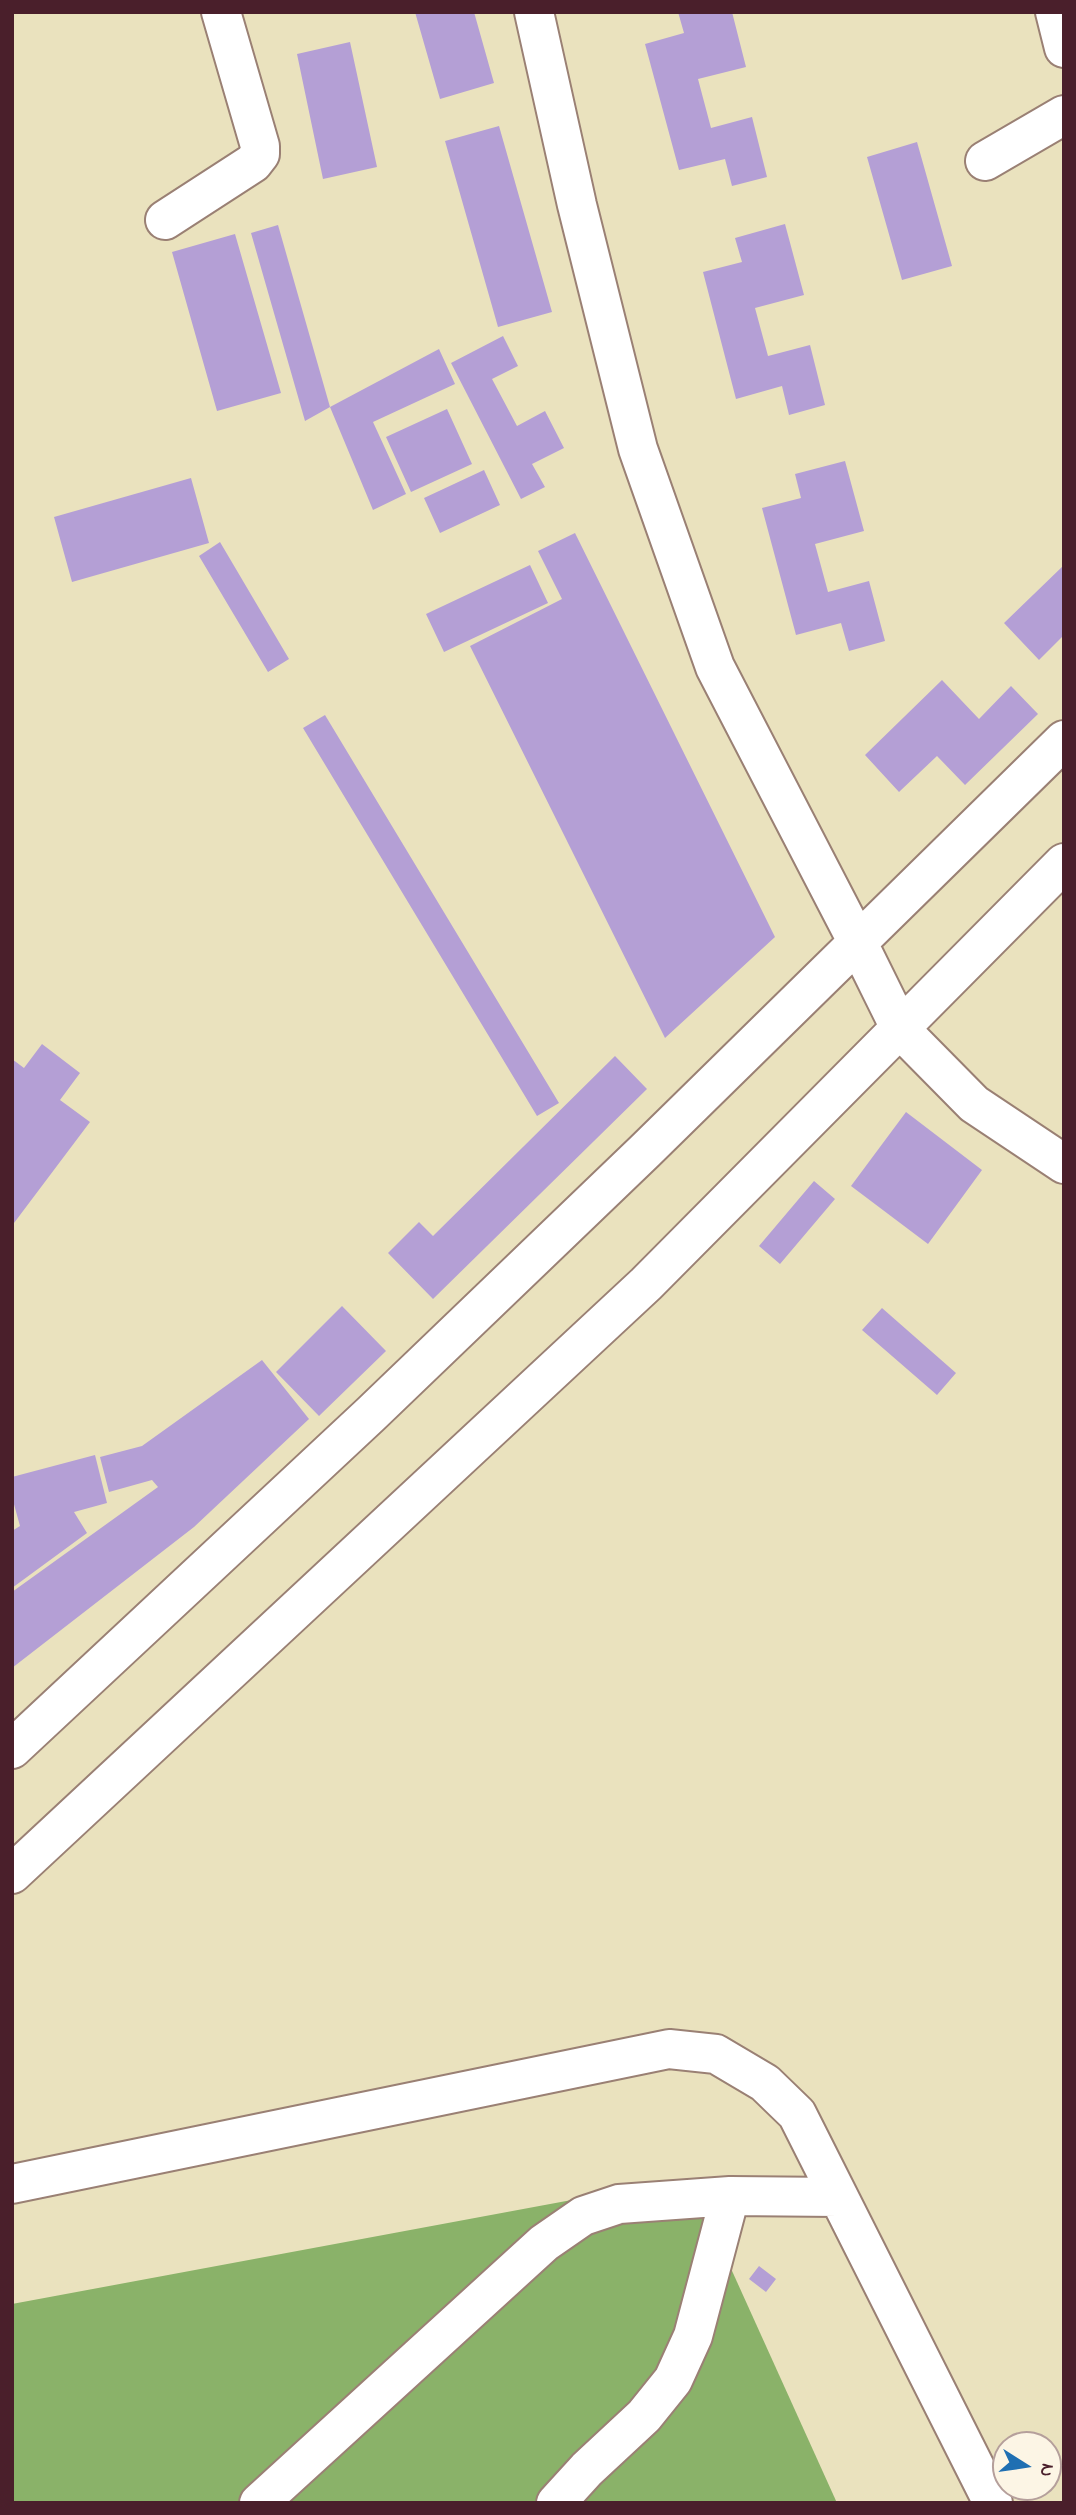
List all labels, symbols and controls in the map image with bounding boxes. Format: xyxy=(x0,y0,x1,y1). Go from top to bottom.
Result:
north arrow xyxy=(992,2431,1062,2501)
text: N xyxy=(1032,2461,1061,2479)

